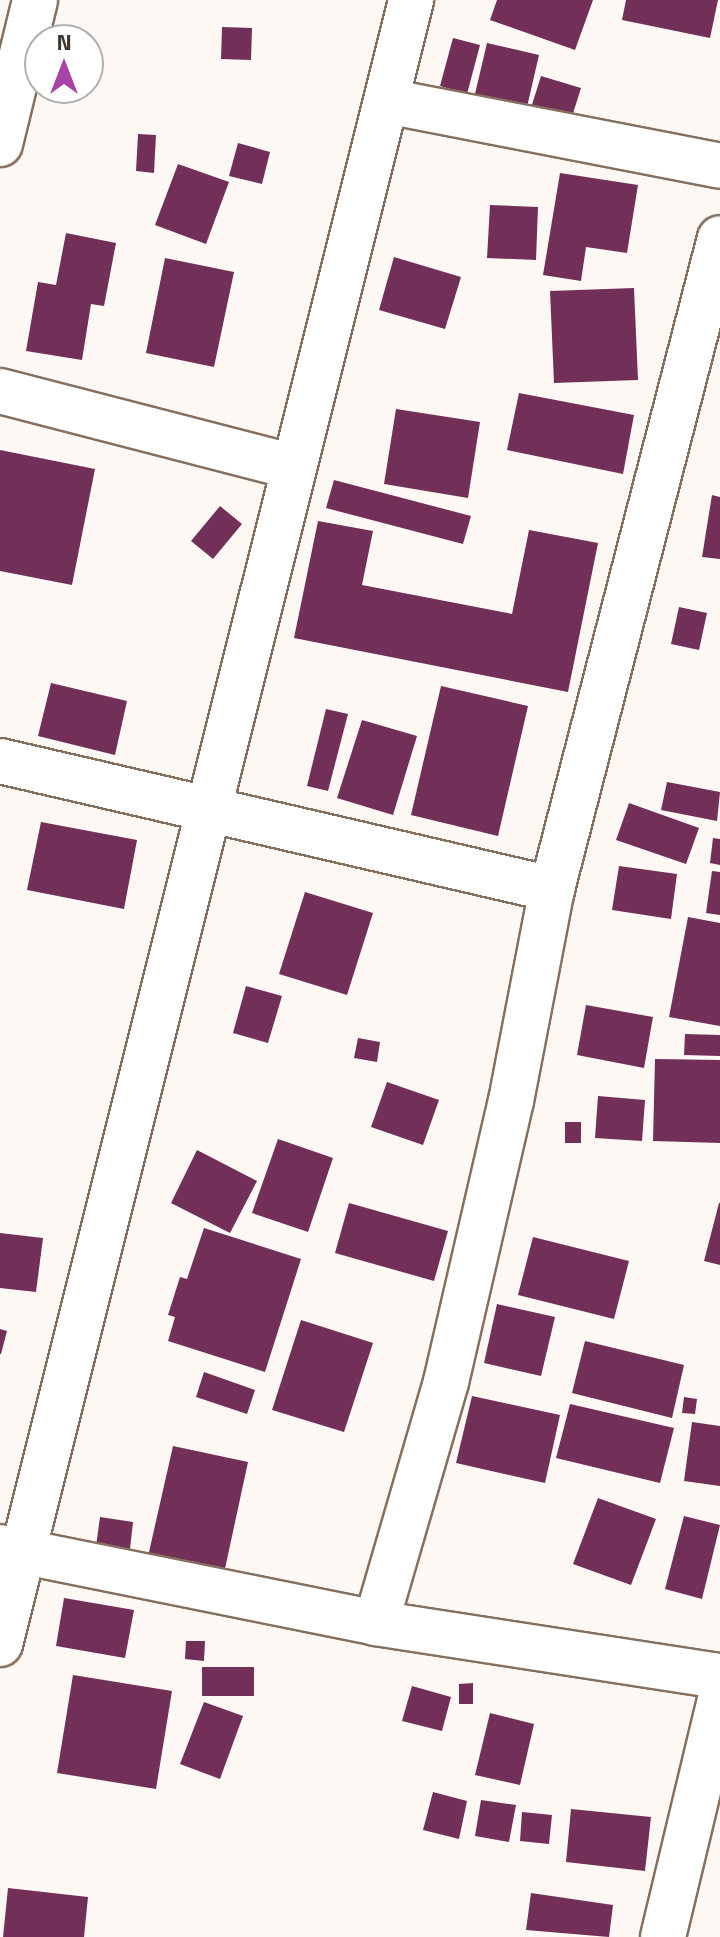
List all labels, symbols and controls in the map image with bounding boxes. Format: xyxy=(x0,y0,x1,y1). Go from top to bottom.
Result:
north arrow xyxy=(24,24,104,104)
text: N xyxy=(56,25,72,59)

